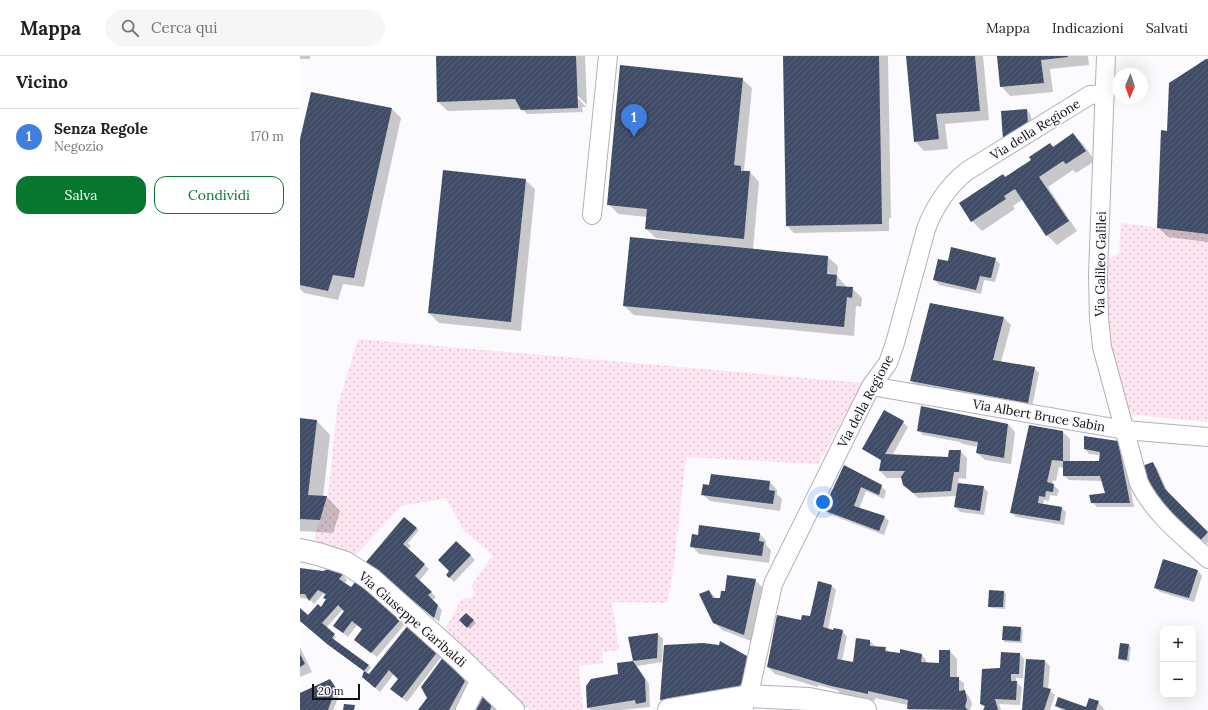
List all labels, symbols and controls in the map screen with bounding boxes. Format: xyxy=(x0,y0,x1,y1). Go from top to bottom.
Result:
search box xyxy=(105,10,385,46)
text: Mappa xyxy=(20,16,81,40)
icon: search xyxy=(119,17,141,39)
text: Cerca qui xyxy=(151,18,218,37)
text: Mappa xyxy=(986,19,1030,37)
text: Indicazioni xyxy=(1052,19,1124,37)
text: Salvati xyxy=(1146,19,1188,37)
north arrow xyxy=(1112,68,1148,104)
text: Vicino xyxy=(16,71,68,93)
street label: Via della Regione xyxy=(986,95,1083,164)
pin: 1 xyxy=(621,104,647,137)
text: Senza Regole xyxy=(54,119,148,138)
text: 1 xyxy=(26,128,32,145)
text: 170 m xyxy=(250,128,284,145)
text: Negozio xyxy=(54,138,103,155)
button: Salva xyxy=(16,176,146,214)
button: Condividi xyxy=(154,176,284,214)
street label: Via Galileo Galilei xyxy=(1091,211,1110,318)
street label: Via della Regione xyxy=(833,352,897,452)
street label: Via Albert Bruce Sabin xyxy=(970,395,1107,436)
your location xyxy=(813,492,833,512)
street label: Via Giuseppe Garibaldi xyxy=(354,567,470,671)
map controls xyxy=(1160,626,1196,698)
button: + xyxy=(1160,626,1196,662)
button: − xyxy=(1160,662,1196,698)
scale bar xyxy=(312,682,360,701)
text: 20 m xyxy=(318,684,343,698)

